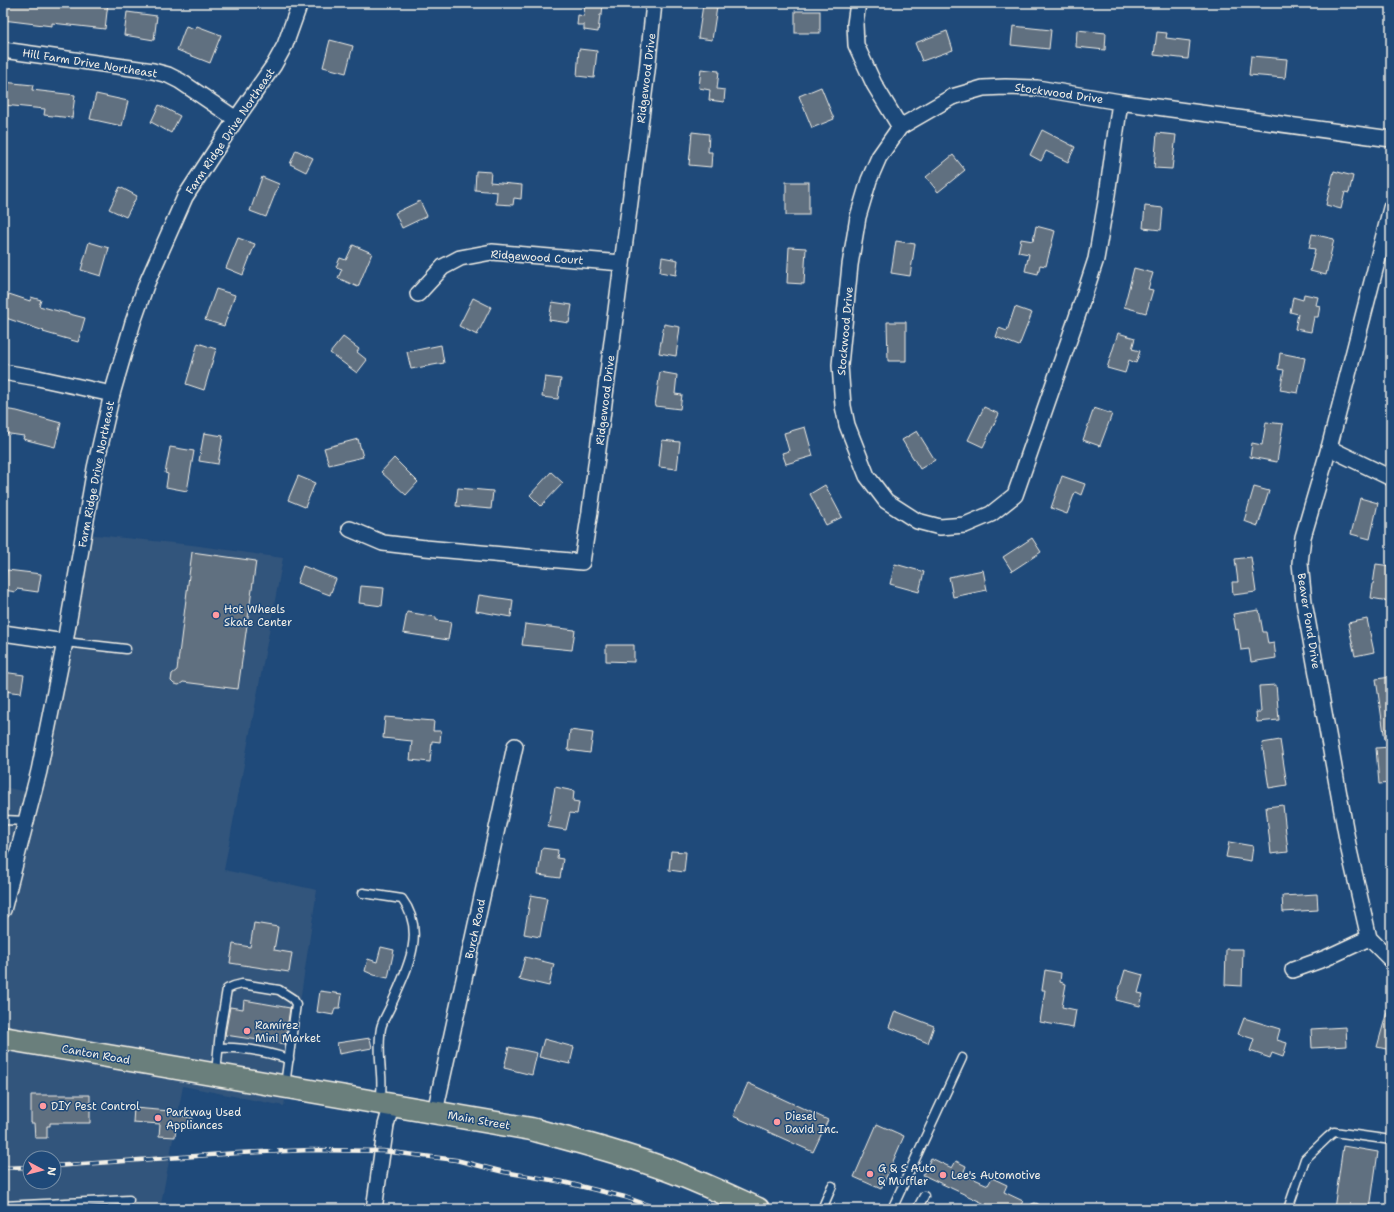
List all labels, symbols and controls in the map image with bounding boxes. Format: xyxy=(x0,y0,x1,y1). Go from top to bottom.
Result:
street label: Ridgewood Drive xyxy=(634,32,659,124)
street label: Hill Farm Drive Northeast xyxy=(21,45,159,82)
street label: Farm Ridge Drive Northeast xyxy=(182,65,278,197)
street label: Stockwood Drive xyxy=(1014,80,1104,107)
street label: Ridgewood Court xyxy=(490,247,584,268)
street label: Stockwood Drive xyxy=(834,286,857,376)
street label: Ridgewood Drive xyxy=(593,354,618,446)
street label: Farm Ridge Drive Northeast xyxy=(75,399,118,549)
street label: Beaver Pond Drive xyxy=(1294,572,1323,670)
place label: Hot Wheels Skate Center xyxy=(224,602,292,630)
marker: Hot Wheels Skate Center xyxy=(211,610,221,620)
street label: Burch Road xyxy=(462,898,489,960)
place label: Ramírez Mini Market xyxy=(255,1018,321,1046)
marker: Ramírez Mini Market xyxy=(242,1026,252,1036)
street label: Canton Road xyxy=(60,1041,131,1068)
place label: DIY Pest Control xyxy=(51,1099,140,1114)
marker: DIY Pest Control xyxy=(38,1101,48,1111)
place label: Parkway Used Appliances xyxy=(166,1105,241,1133)
street label: Main Street xyxy=(447,1108,511,1133)
place label: Diesel David Inc. xyxy=(785,1109,839,1137)
marker: Parkway Used Appliances xyxy=(153,1113,163,1123)
marker: Diesel David Inc. xyxy=(772,1117,782,1127)
north arrow xyxy=(22,1150,62,1190)
place label: G & S Auto & Muffler xyxy=(878,1161,936,1189)
text: N xyxy=(43,1166,59,1177)
place label: Lee's Automotive xyxy=(951,1168,1041,1183)
marker: G & S Auto & Muffler xyxy=(865,1169,875,1179)
marker: Lee's Automotive xyxy=(938,1170,948,1180)

